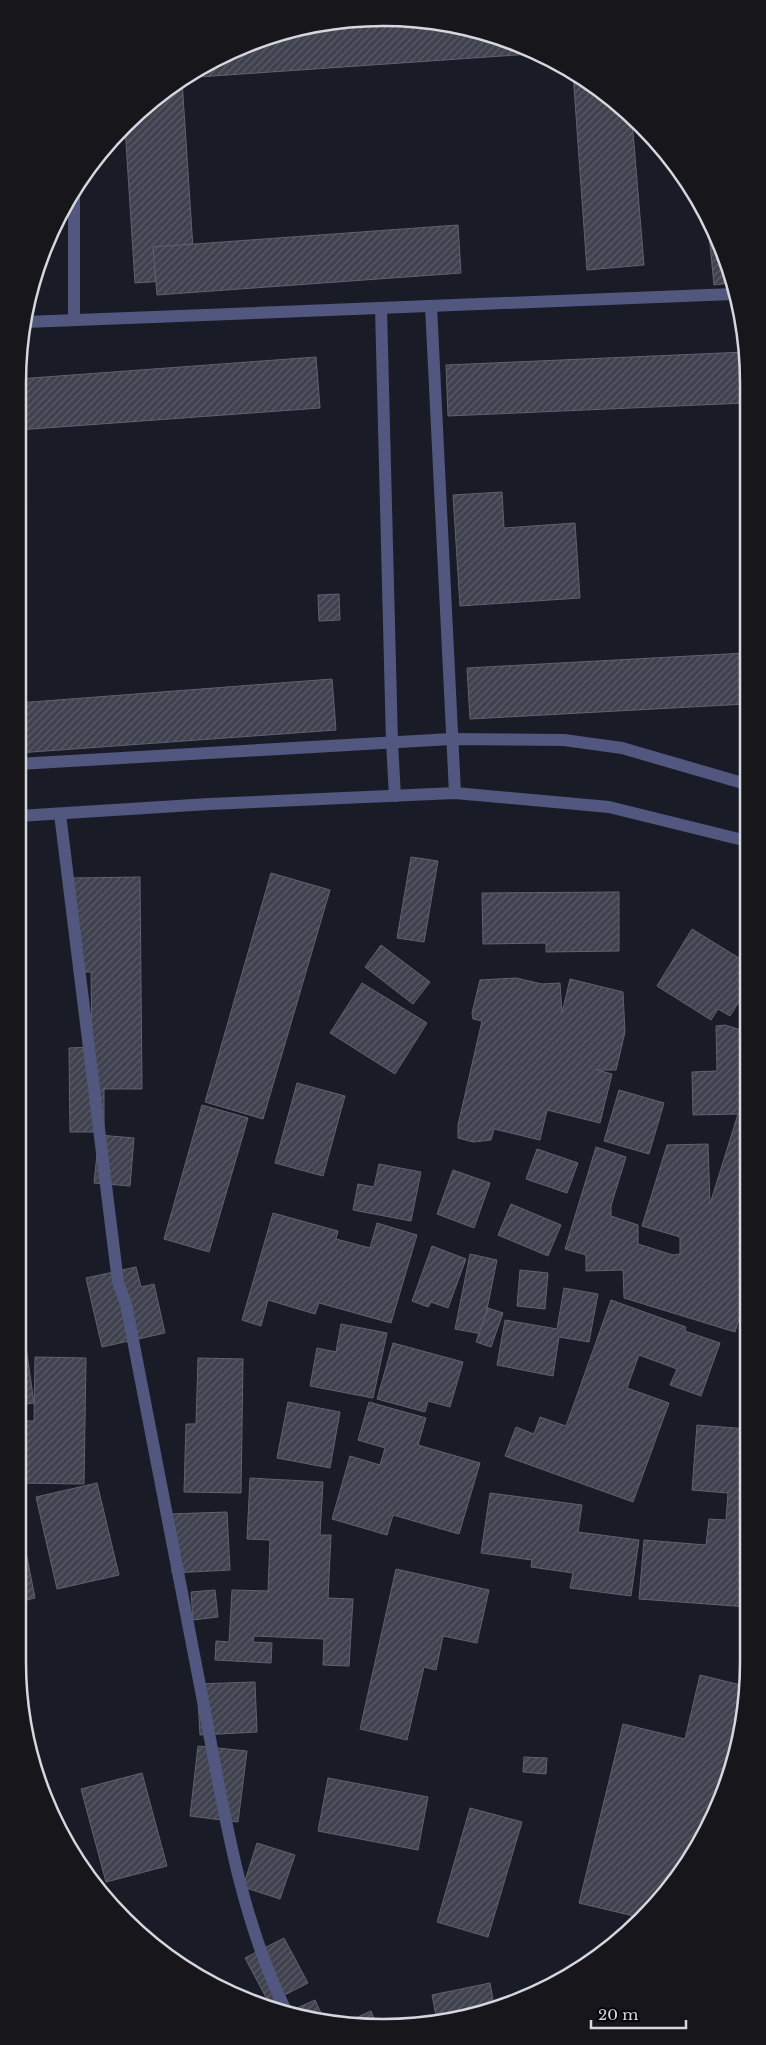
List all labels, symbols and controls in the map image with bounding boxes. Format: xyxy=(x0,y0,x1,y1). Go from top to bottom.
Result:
scale bar xyxy=(591,1998,686,2030)
text: 20 m xyxy=(598,2005,638,2024)

